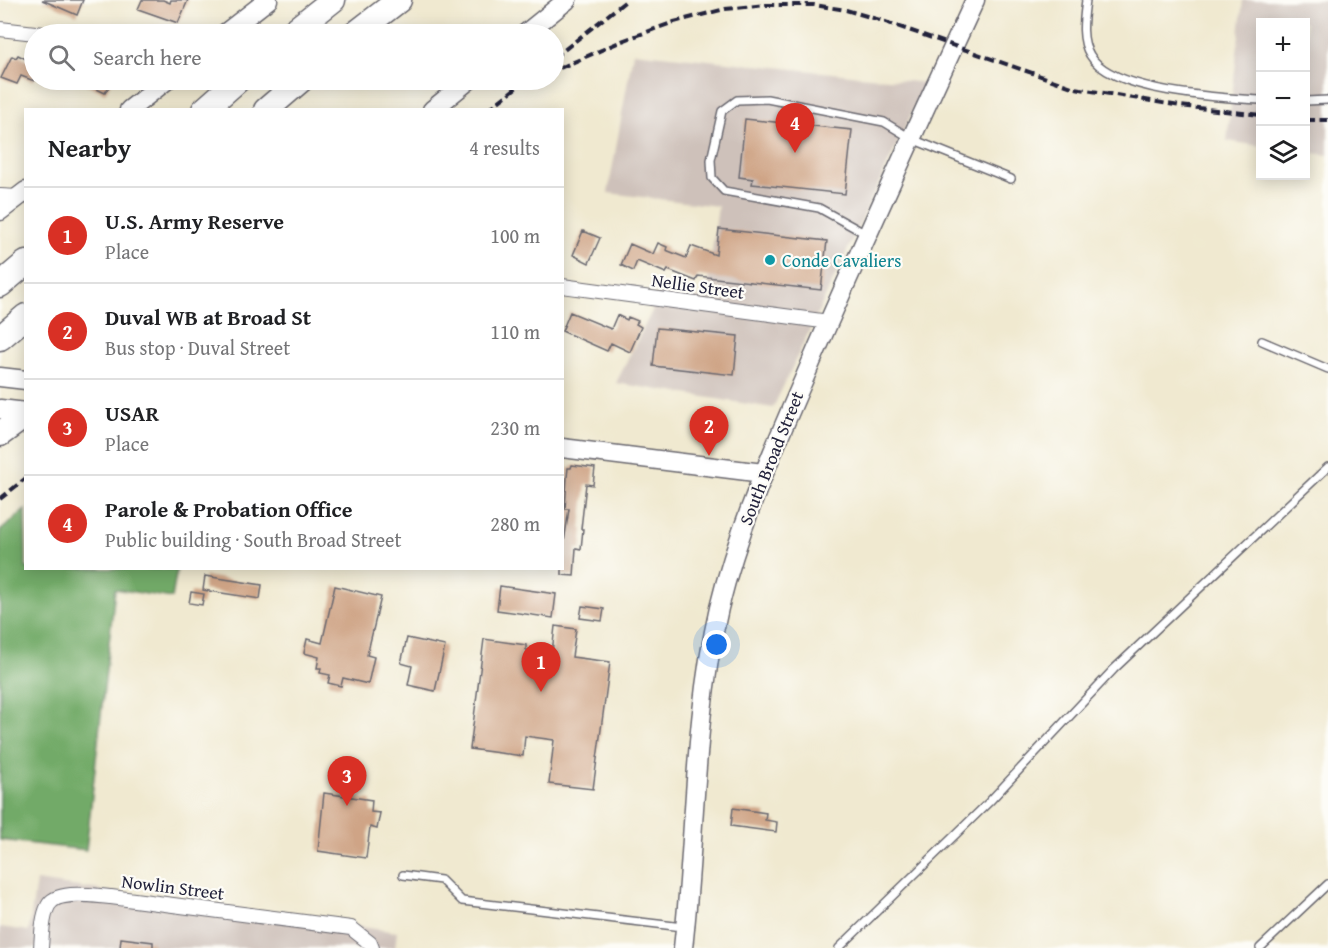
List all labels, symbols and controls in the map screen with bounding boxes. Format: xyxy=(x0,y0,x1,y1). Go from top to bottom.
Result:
map controls xyxy=(1256,18,1310,180)
button: + xyxy=(1256,18,1310,72)
search box xyxy=(24,24,564,90)
icon: search xyxy=(45,41,78,74)
text: Search here xyxy=(93,41,202,73)
button: − xyxy=(1256,72,1310,126)
pin: 4 xyxy=(776,104,814,153)
button: layers xyxy=(1256,126,1310,180)
text: Nearby xyxy=(48,128,131,167)
text: 4 results xyxy=(469,133,540,162)
text: U.S. Army Reserve xyxy=(105,205,284,237)
text: 1 xyxy=(62,221,73,250)
text: 100 m xyxy=(490,221,540,250)
text: Place xyxy=(105,237,149,266)
place label: Conde Cavaliers xyxy=(782,247,901,274)
marker: Conde Cavaliers xyxy=(763,253,777,267)
street label: Nellie Street xyxy=(650,266,747,306)
text: Duval WB at Broad St xyxy=(105,301,311,333)
text: 2 xyxy=(62,317,73,346)
text: 110 m xyxy=(490,317,540,346)
text: Bus stop · Duval Street xyxy=(105,333,290,362)
street label: South Broad Street xyxy=(732,386,810,529)
text: USAR xyxy=(105,397,159,429)
pin: 2 xyxy=(690,406,728,456)
text: 3 xyxy=(62,413,73,442)
text: 230 m xyxy=(490,413,540,442)
text: Place xyxy=(105,429,149,458)
text: Parole & Probation Office xyxy=(105,493,353,525)
text: 4 xyxy=(62,509,73,538)
text: 280 m xyxy=(490,509,540,538)
text: Public building · South Broad Street xyxy=(105,525,402,554)
your location xyxy=(702,630,731,659)
pin: 1 xyxy=(522,642,560,692)
pin: 3 xyxy=(328,756,366,806)
street label: Nowlin Street xyxy=(120,867,226,907)

